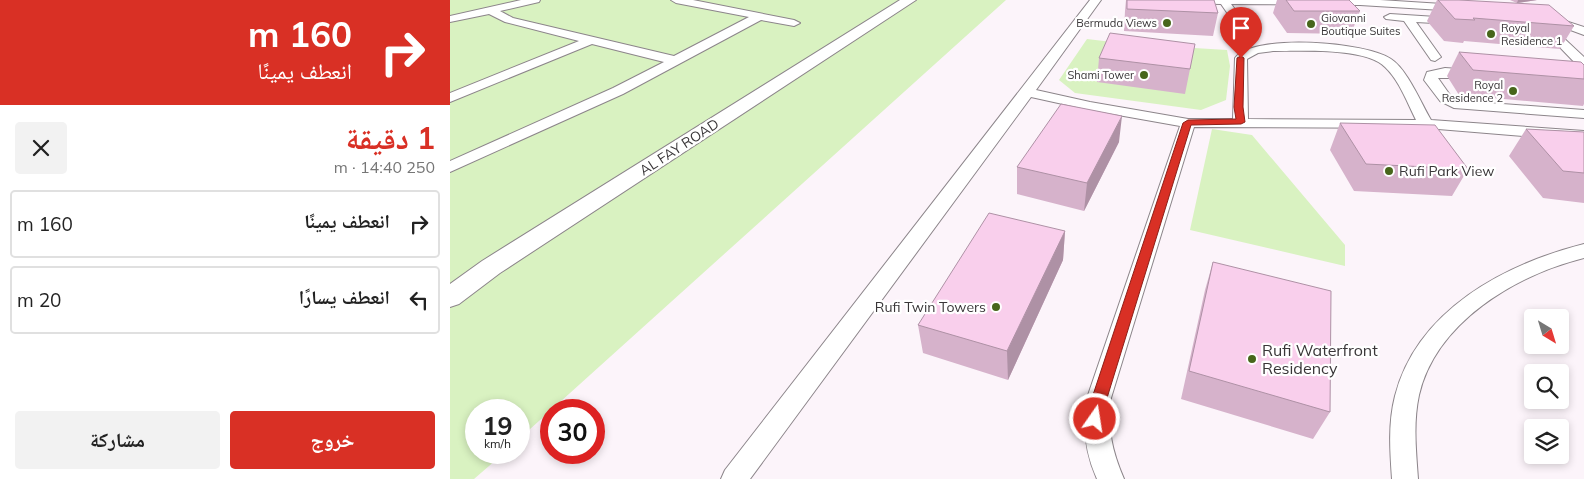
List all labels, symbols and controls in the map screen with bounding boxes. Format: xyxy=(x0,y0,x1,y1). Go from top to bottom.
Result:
pin xyxy=(1220,7,1262,58)
place label: Giovanni Boutique Suites xyxy=(1321,11,1400,38)
text: 160 m xyxy=(248,12,352,56)
icon: arrive xyxy=(1227,14,1255,42)
place label: Bermuda Views xyxy=(1076,16,1157,30)
marker: Bermuda Views xyxy=(1161,17,1173,29)
marker: Giovanni Boutique Suites xyxy=(1305,18,1317,30)
icon: right xyxy=(370,20,435,85)
place label: Royal Residence 1 xyxy=(1501,21,1562,48)
marker: Royal Residence 1 xyxy=(1485,28,1497,40)
text: انعطف يمينًا xyxy=(258,57,352,85)
place label: Shami Tower xyxy=(1067,68,1134,82)
marker: Shami Tower xyxy=(1138,69,1150,81)
place label: Royal Residence 2 xyxy=(1442,78,1503,105)
marker: Royal Residence 2 xyxy=(1507,85,1519,97)
street label: AL FAY ROAD xyxy=(636,115,722,179)
text: 1 دقيقة xyxy=(346,119,435,157)
button: close xyxy=(15,122,67,174)
text: 250 m · 14:40 xyxy=(334,157,435,177)
place label: Rufi Park View xyxy=(1399,162,1494,180)
marker: Rufi Park View xyxy=(1383,165,1395,177)
text: انعطف يمينًا xyxy=(304,209,390,233)
icon: right xyxy=(405,210,433,238)
text: 160 m xyxy=(17,212,73,236)
text: انعطف يسارًا xyxy=(299,285,390,309)
icon: left xyxy=(405,286,433,314)
text: 20 m xyxy=(17,288,61,312)
place label: Rufi Twin Towers xyxy=(875,298,986,316)
marker: Rufi Twin Towers xyxy=(990,301,1002,313)
north arrow xyxy=(1524,309,1569,354)
map controls xyxy=(1524,309,1569,464)
place label: Rufi Waterfront Residency xyxy=(1262,340,1378,378)
marker: Rufi Waterfront Residency xyxy=(1246,353,1258,365)
button: search xyxy=(1524,364,1569,409)
position arrow xyxy=(1068,392,1120,444)
speed limit sign: 30 xyxy=(540,399,605,464)
text: 19 xyxy=(482,410,513,441)
button: مشاركة xyxy=(15,411,220,469)
button: خروج xyxy=(230,411,435,469)
button: layers xyxy=(1524,419,1569,464)
text: km/h xyxy=(484,436,511,451)

